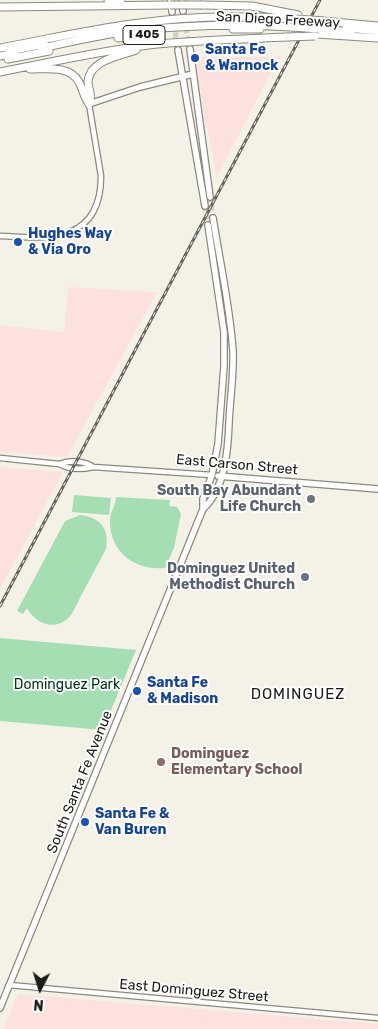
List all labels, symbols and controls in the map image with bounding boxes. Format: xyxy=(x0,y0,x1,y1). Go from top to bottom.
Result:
street label: San Diego Freeway xyxy=(216,8,340,32)
road number: I 405 xyxy=(123,26,165,44)
place label: Santa Fe & Warnock xyxy=(205,42,278,74)
marker: Santa Fe & Warnock xyxy=(189,52,201,64)
place label: Hughes Way & Via Oro xyxy=(28,226,112,258)
marker: Hughes Way & Via Oro xyxy=(12,236,24,248)
street label: East Carson Street xyxy=(175,451,299,479)
place label: South Bay Abundant Life Church xyxy=(157,483,301,516)
marker: South Bay Abundant Life Church xyxy=(305,493,317,505)
place label: Dominguez United Methodist Church xyxy=(167,561,295,594)
marker: Dominguez United Methodist Church xyxy=(299,571,311,583)
place label: Santa Fe & Madison xyxy=(147,675,218,708)
park label: Dominguez Park xyxy=(14,677,120,693)
marker: Santa Fe & Madison xyxy=(131,685,143,697)
district label: DOMINGUEZ xyxy=(250,686,346,704)
street label: South Santa Fe Avenue xyxy=(44,708,116,856)
place label: Dominguez Elementary School xyxy=(171,746,303,779)
marker: Dominguez Elementary School xyxy=(155,756,167,768)
place label: Santa Fe & Van Buren xyxy=(95,806,169,839)
marker: Santa Fe & Van Buren xyxy=(79,816,91,828)
north arrow xyxy=(15,964,65,1014)
street label: East Dominguez Street xyxy=(119,976,269,1006)
text: N xyxy=(33,996,44,1013)

